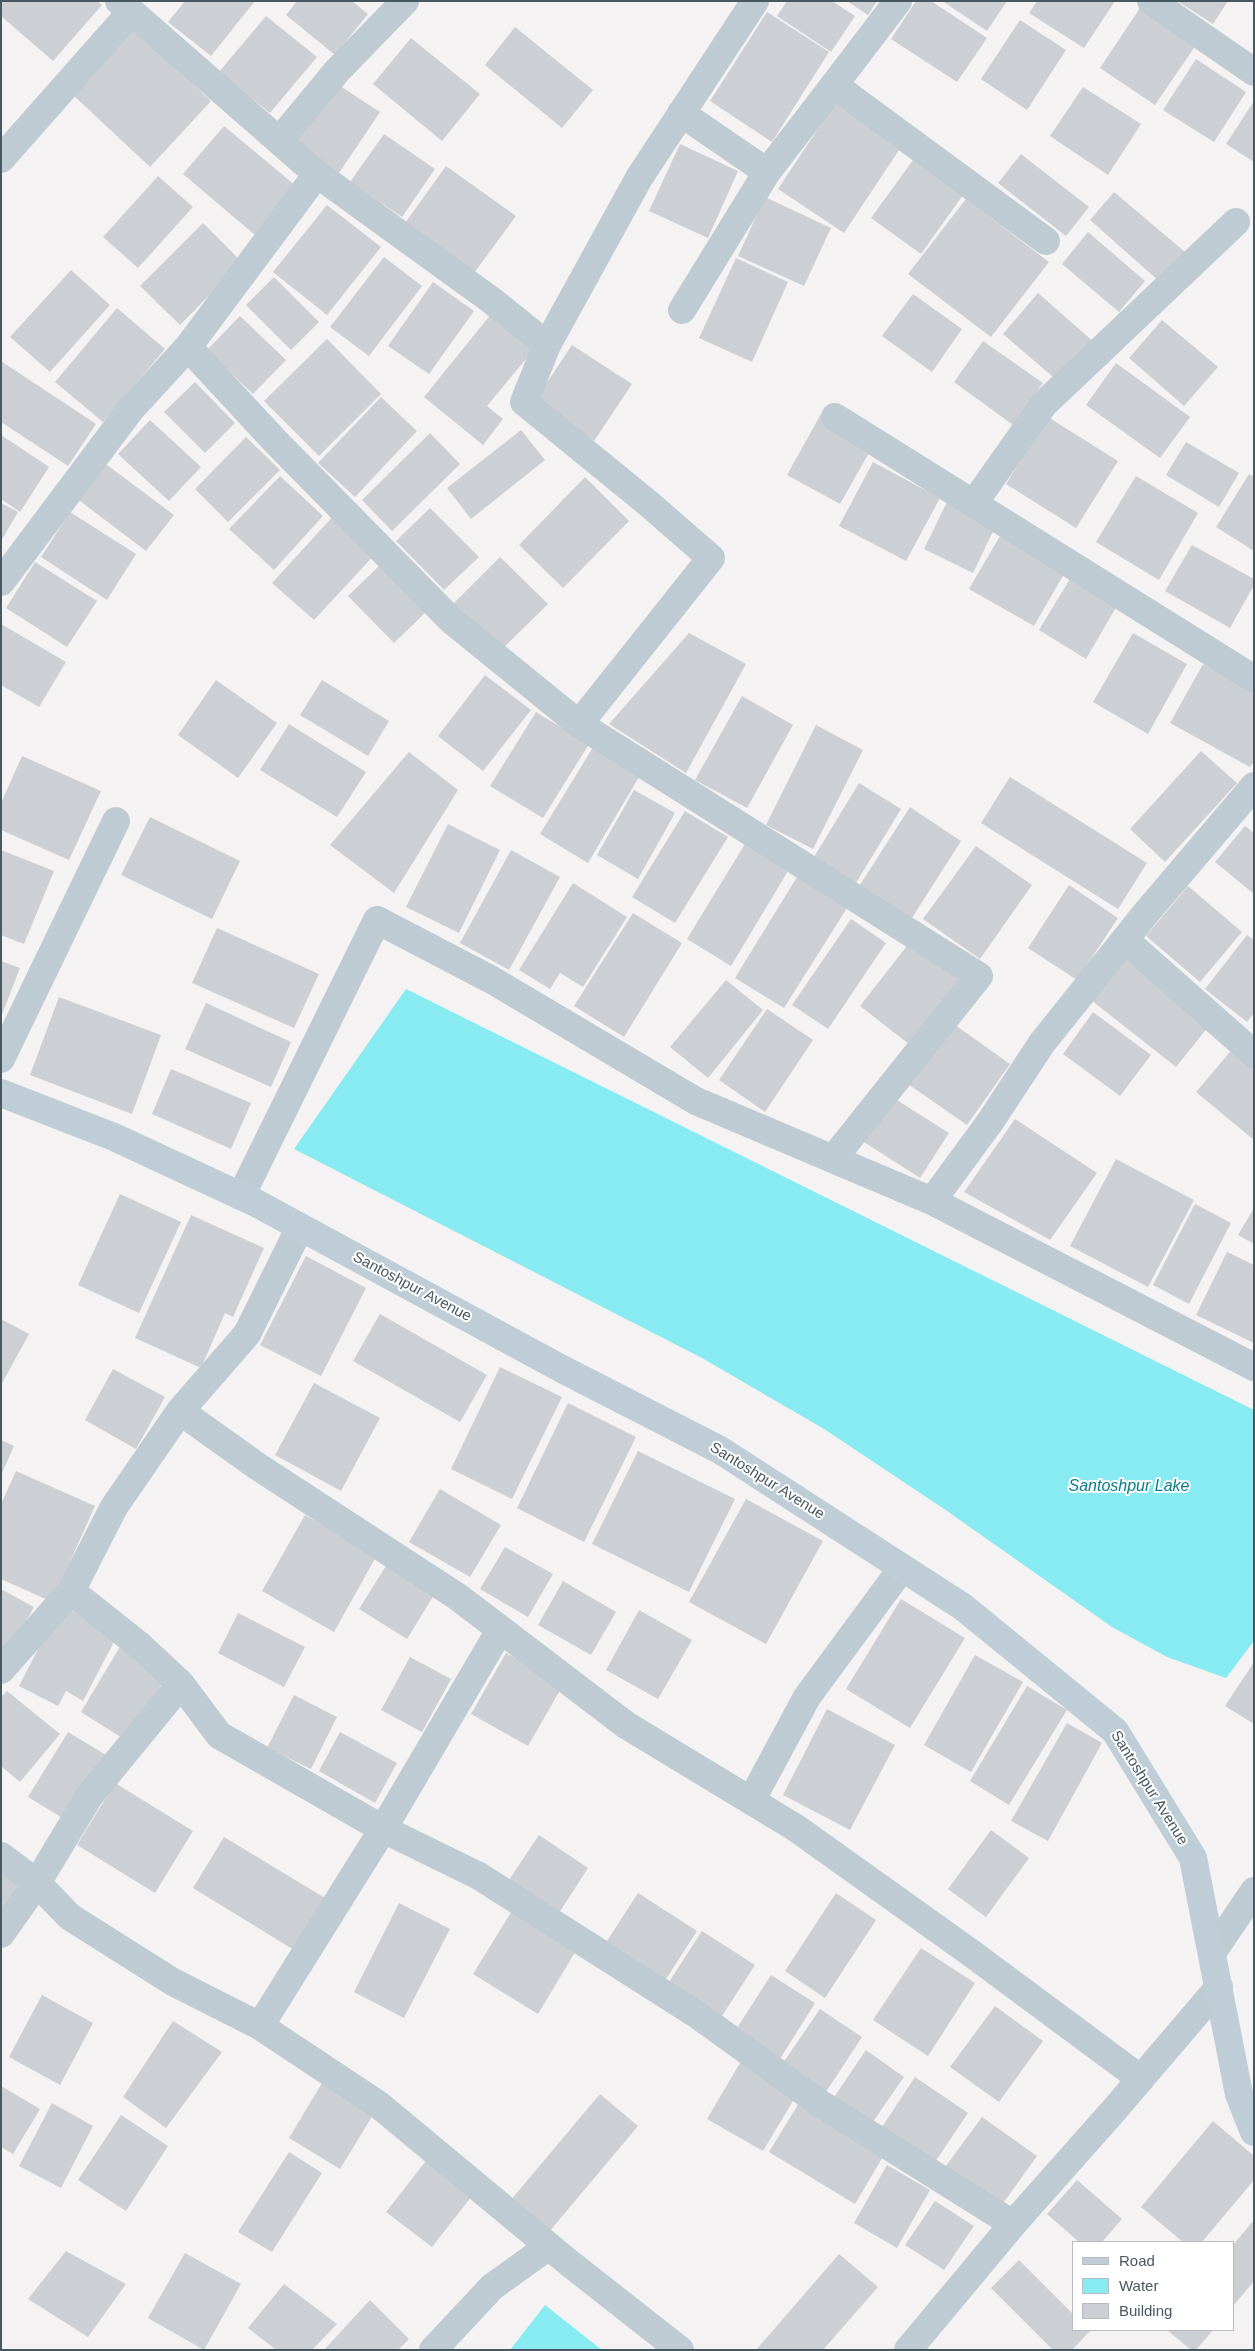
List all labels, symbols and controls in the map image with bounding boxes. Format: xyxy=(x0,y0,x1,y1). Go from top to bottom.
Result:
street label: Santoshpur Avenue xyxy=(350,1248,474,1326)
street label: Santoshpur Avenue xyxy=(706,1439,828,1523)
water label: Santoshpur Lake xyxy=(1069,1477,1189,1497)
street label: Santoshpur Avenue xyxy=(1107,1727,1191,1849)
legend xyxy=(1072,2241,1235,2331)
text: Road xyxy=(1119,2252,1155,2269)
text: Water xyxy=(1119,2277,1158,2294)
text: Building xyxy=(1119,2302,1172,2319)

